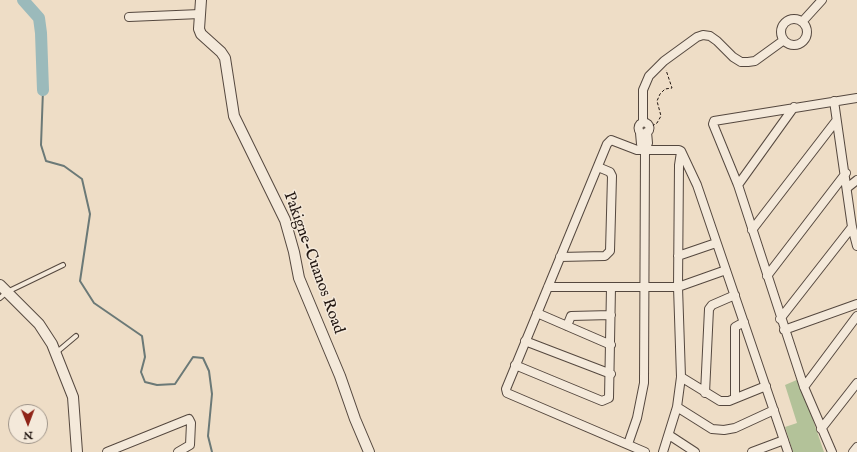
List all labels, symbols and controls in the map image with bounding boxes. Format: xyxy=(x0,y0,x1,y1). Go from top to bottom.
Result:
street label: Pakigne-Cuanos Road xyxy=(278,189,348,337)
north arrow xyxy=(8,404,48,444)
text: N xyxy=(23,428,33,442)

